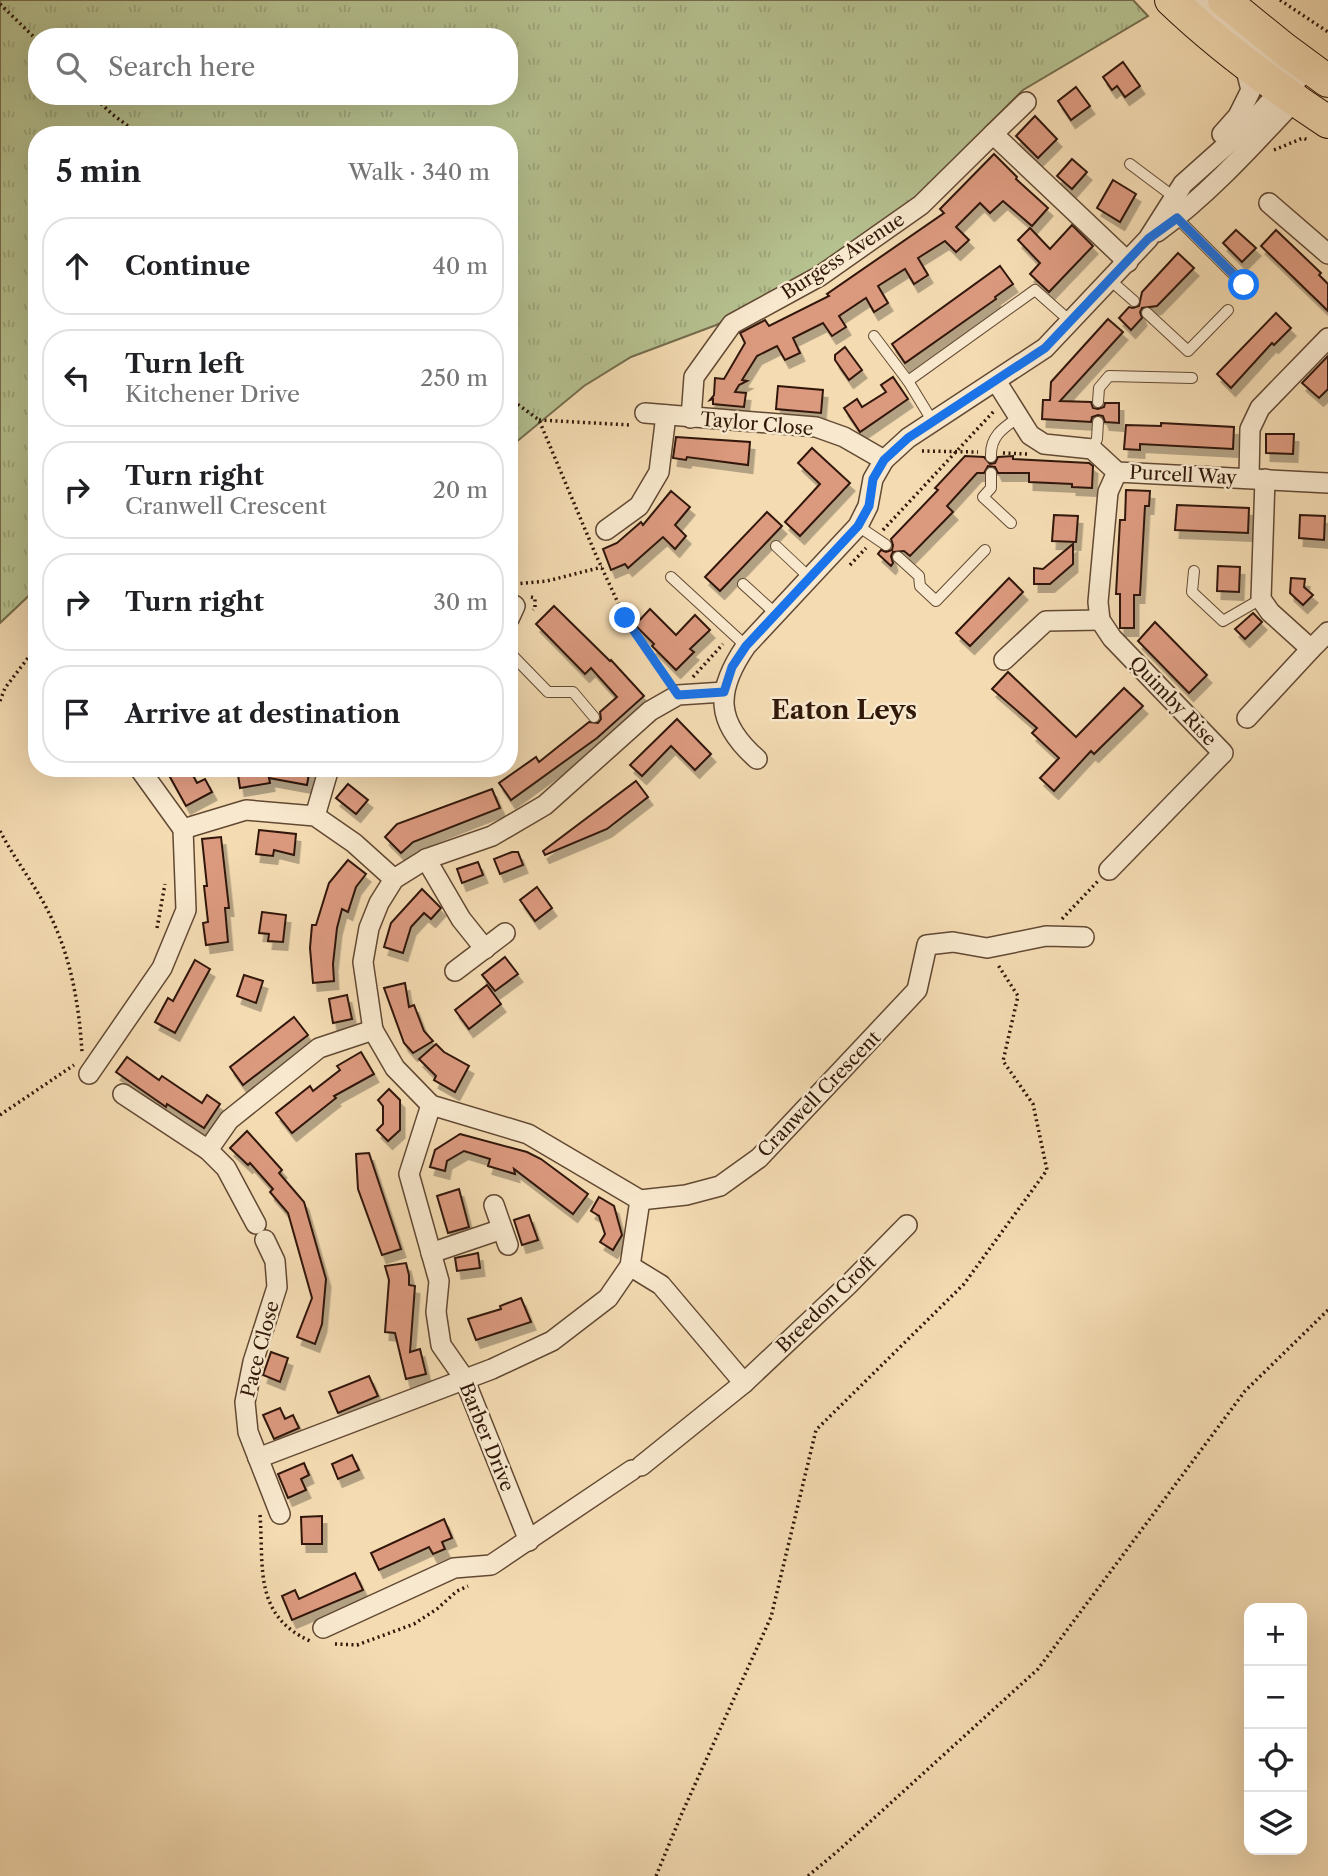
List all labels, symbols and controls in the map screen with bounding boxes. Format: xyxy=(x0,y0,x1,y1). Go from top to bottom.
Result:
search box xyxy=(28,28,518,105)
icon: search xyxy=(52,48,90,86)
text: Search here xyxy=(108,51,255,83)
text: 5 min xyxy=(56,153,141,190)
text: Walk · 340 m xyxy=(348,158,490,186)
street label: Burgess Avenue xyxy=(777,208,909,304)
icon: ahead xyxy=(58,247,96,285)
text: Continue xyxy=(125,250,250,282)
text: 40 m xyxy=(433,252,488,280)
route start xyxy=(1228,269,1259,300)
text: Turn left xyxy=(125,348,244,380)
icon: left xyxy=(58,359,96,397)
text: 250 m xyxy=(420,364,488,392)
text: Kitchener Drive xyxy=(125,380,300,408)
street label: Taylor Close xyxy=(700,408,814,440)
text: Turn right xyxy=(125,460,264,492)
street label: Purcell Way xyxy=(1129,461,1238,489)
icon: right xyxy=(58,471,96,509)
text: 20 m xyxy=(433,476,488,504)
text: Cranwell Crescent xyxy=(125,492,327,520)
icon: right xyxy=(58,583,96,621)
text: Turn right xyxy=(125,586,264,618)
text: 30 m xyxy=(433,588,488,616)
route end xyxy=(609,602,640,633)
street label: Quimby Rise xyxy=(1125,651,1221,751)
district label: Eaton Leys xyxy=(771,694,917,726)
icon: arrive xyxy=(58,695,96,733)
text: Arrive at destination xyxy=(125,698,400,730)
street label: Cranwell Crescent xyxy=(753,1026,885,1162)
street label: Breedon Croft xyxy=(771,1251,881,1357)
street label: Pace Close xyxy=(236,1298,284,1400)
street label: Barber Drive xyxy=(455,1379,519,1495)
map controls xyxy=(1244,1603,1307,1855)
button: + xyxy=(1244,1603,1307,1666)
button: − xyxy=(1244,1666,1307,1729)
button: locate xyxy=(1244,1729,1307,1792)
button: layers xyxy=(1244,1792,1307,1855)

